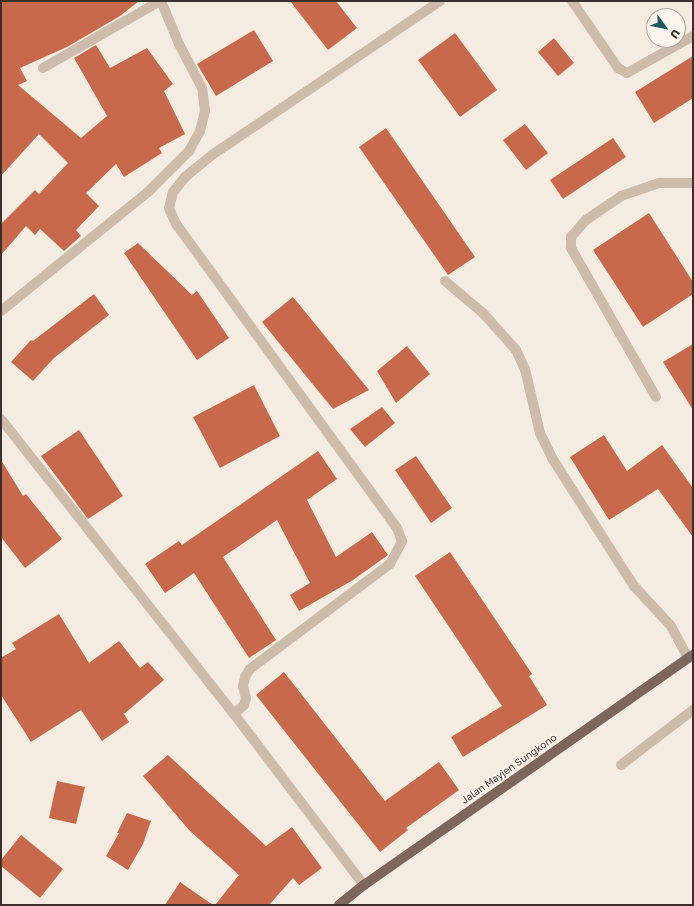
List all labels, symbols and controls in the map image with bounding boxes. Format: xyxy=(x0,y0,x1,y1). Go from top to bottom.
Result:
north arrow xyxy=(646,8,686,48)
text: U xyxy=(668,27,683,41)
street label: Jalan Mayjen Sungkono xyxy=(459,731,559,807)

